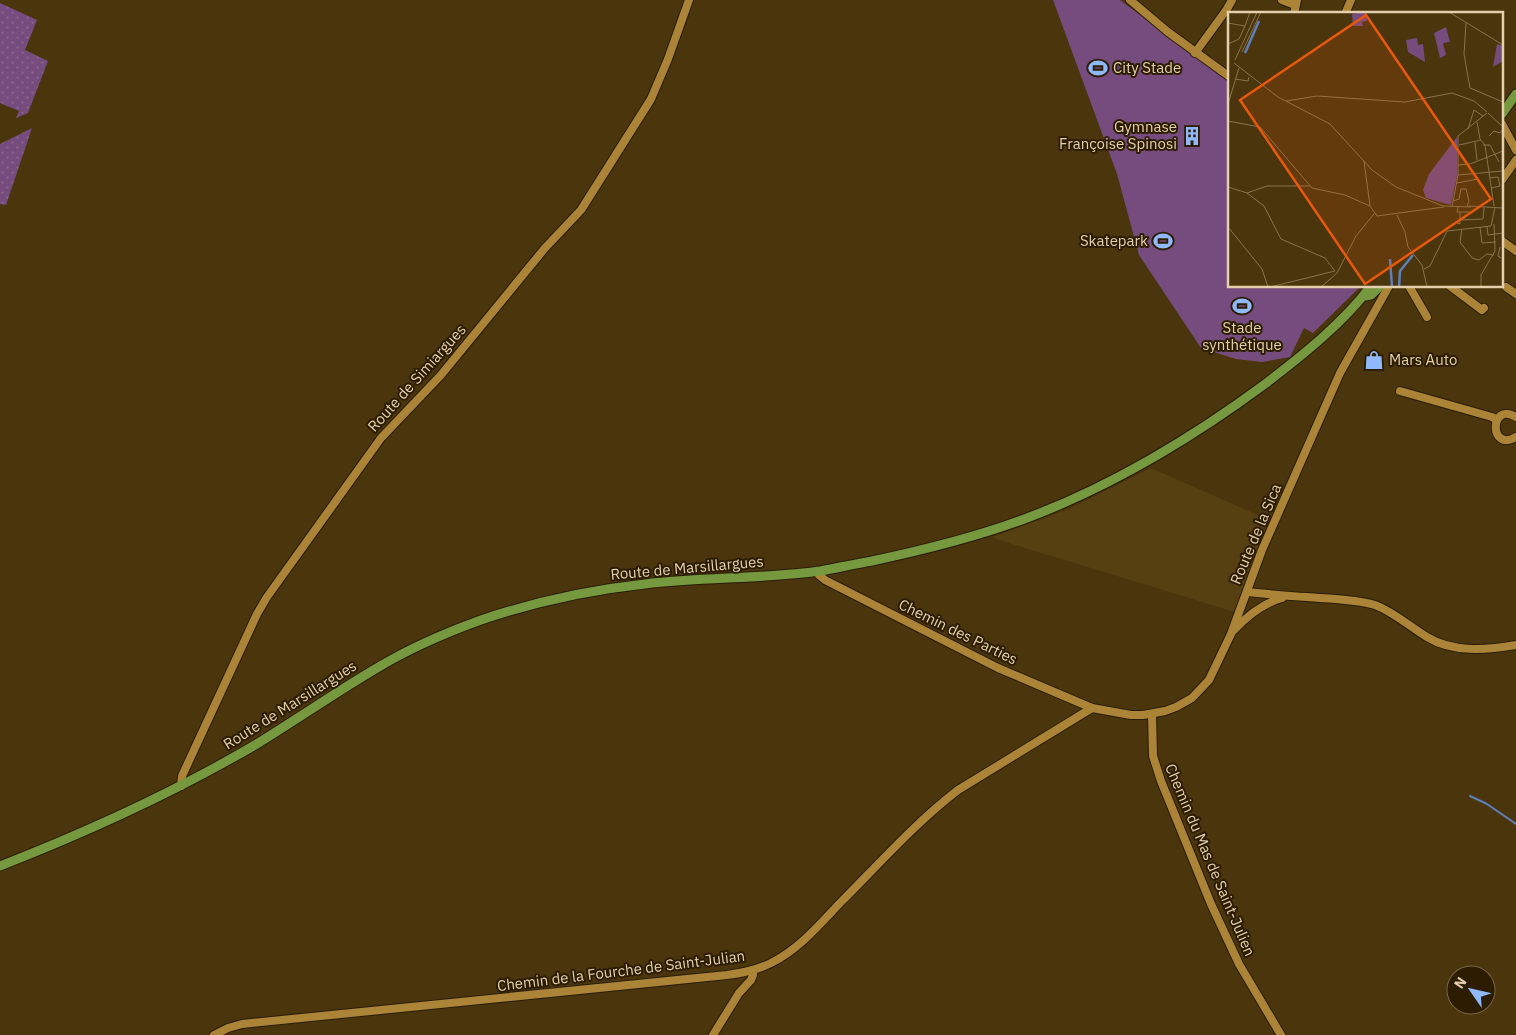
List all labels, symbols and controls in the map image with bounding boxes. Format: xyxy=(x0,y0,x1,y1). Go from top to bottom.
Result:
inset map xyxy=(1228,12,1504,288)
sports icon: City Stade xyxy=(1087,57,1109,79)
place label: City Stade xyxy=(1113,58,1181,77)
place label: Gymnase Françoise Spinosi xyxy=(1059,117,1177,153)
building icon: Gymnase Françoise Spinosi xyxy=(1181,125,1203,147)
sports icon: Skatepark xyxy=(1152,230,1174,252)
place label: Skatepark xyxy=(1080,231,1148,250)
sports icon: Stade synthétique xyxy=(1231,295,1253,317)
place label: Stade synthétique xyxy=(1202,318,1282,354)
street label: Route de Simiargues xyxy=(363,320,470,435)
shop icon: Mars Auto xyxy=(1363,349,1385,371)
place label: Mars Auto xyxy=(1389,350,1457,369)
street label: Route de la Sica xyxy=(1226,481,1285,587)
street label: Route de Marsillargues xyxy=(610,551,764,584)
street label: Chemin des Parties xyxy=(896,595,1021,669)
street label: Route de Marsillargues xyxy=(220,656,360,753)
street label: Chemin du Mas de Saint-Julien xyxy=(1161,761,1260,959)
street label: Chemin de la Fourche de Saint-Julian xyxy=(496,946,746,995)
north arrow xyxy=(1446,965,1496,1015)
text: N xyxy=(1450,973,1471,992)

